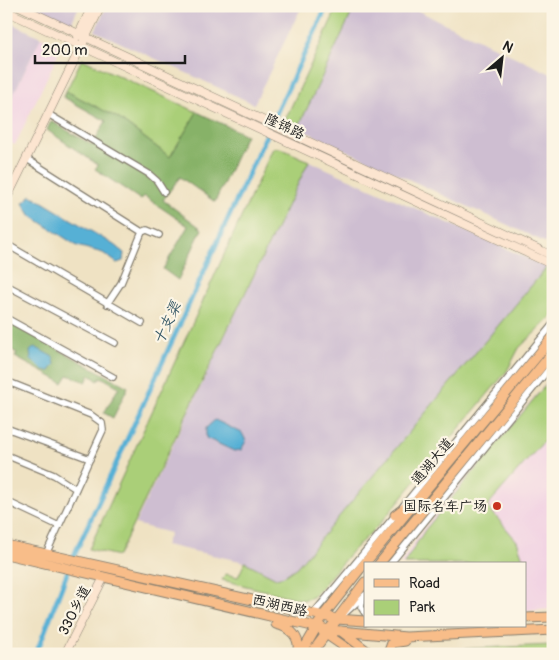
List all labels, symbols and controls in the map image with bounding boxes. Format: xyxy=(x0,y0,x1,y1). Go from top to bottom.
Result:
scale bar xyxy=(35,32,185,64)
north arrow xyxy=(476,32,526,82)
text: N xyxy=(500,37,516,57)
text: 200 m xyxy=(42,41,87,60)
street label: 隆锦路 xyxy=(262,110,307,143)
water label: 十支渠 xyxy=(149,297,186,348)
street label: 通湖大道 xyxy=(408,434,457,488)
place label: 国际名车广场 xyxy=(403,498,487,515)
marker: 国际名车广场 xyxy=(491,500,503,512)
legend xyxy=(364,562,526,628)
text: Road xyxy=(409,574,440,593)
street label: 330乡道 xyxy=(55,583,94,638)
street label: 西湖西路 xyxy=(251,591,309,620)
text: Park xyxy=(409,598,436,617)

